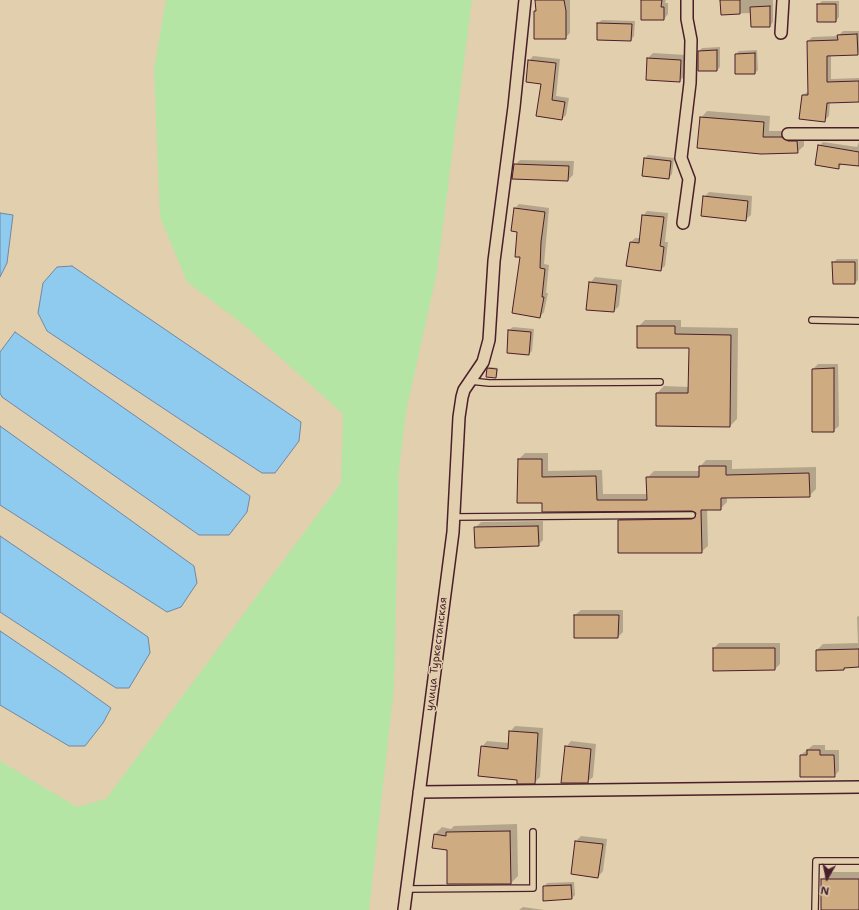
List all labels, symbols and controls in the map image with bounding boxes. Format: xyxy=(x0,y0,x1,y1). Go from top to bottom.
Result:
street label: улица Туркестанская xyxy=(423,596,451,712)
north arrow xyxy=(807,858,847,898)
text: N xyxy=(820,882,831,898)

